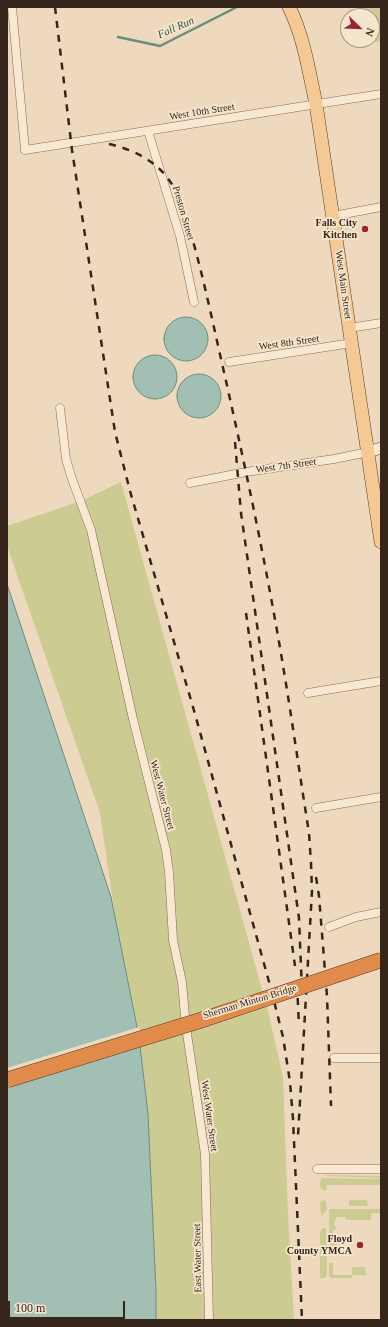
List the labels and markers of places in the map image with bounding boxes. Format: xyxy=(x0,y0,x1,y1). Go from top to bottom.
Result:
place label: Falls City Kitchen xyxy=(316,217,357,240)
marker: Falls City Kitchen xyxy=(360,224,370,234)
place label: Floyd County YMCA xyxy=(287,1233,352,1256)
marker: Floyd County YMCA xyxy=(355,1240,365,1250)

